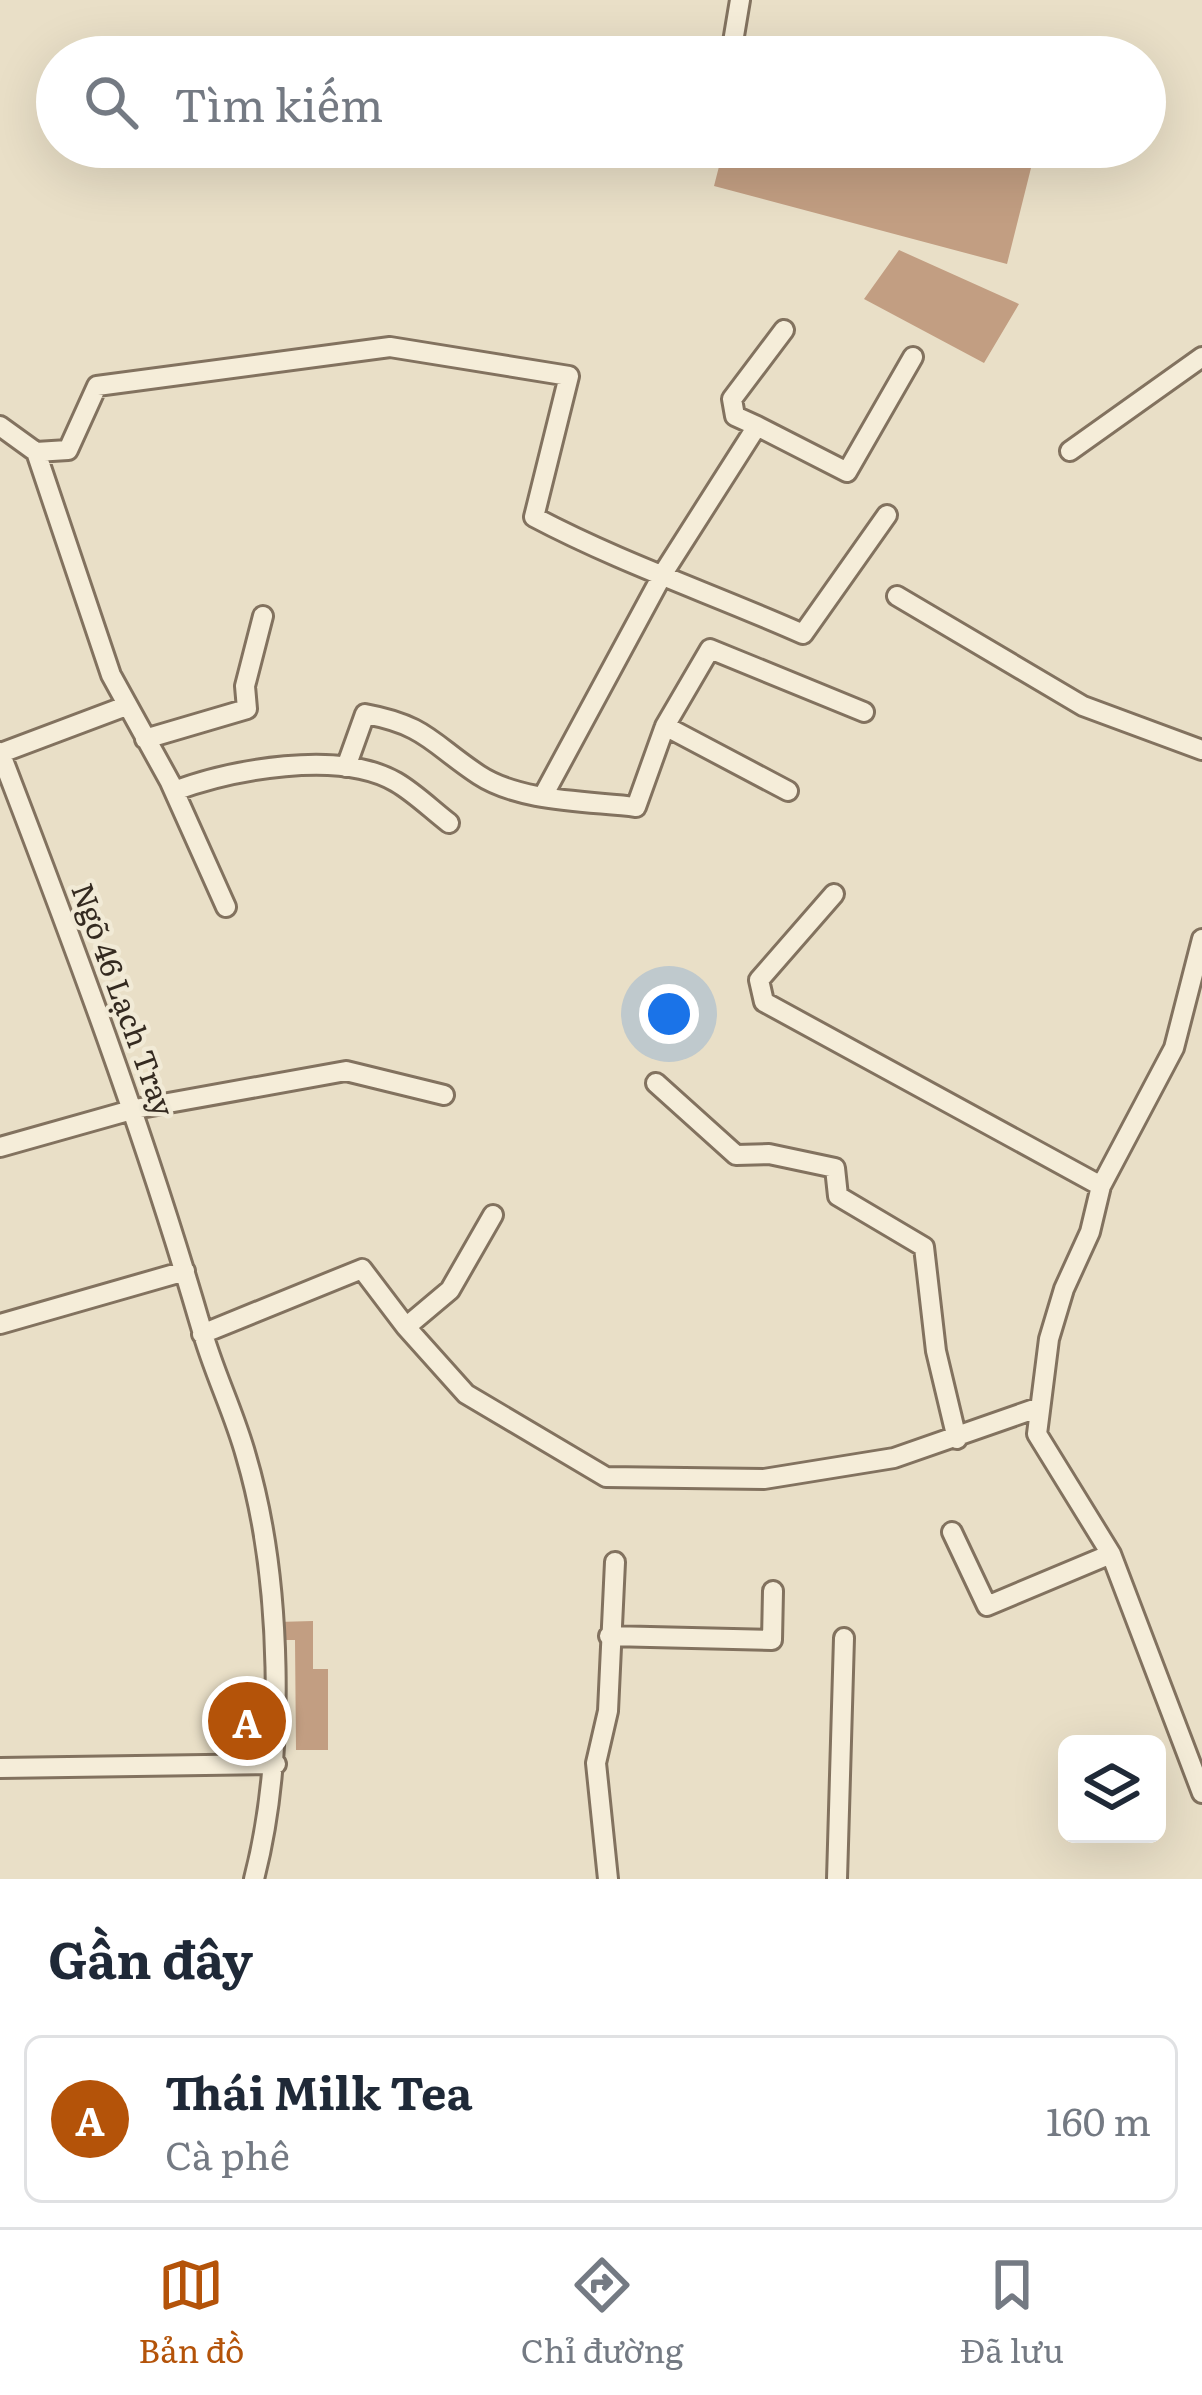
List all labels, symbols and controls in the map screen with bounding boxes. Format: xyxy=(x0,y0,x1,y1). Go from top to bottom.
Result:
search box xyxy=(36,36,1166,168)
icon: search xyxy=(78,69,144,135)
text: Tìm kiếm xyxy=(174,69,383,136)
street label: Ngõ 46 Lạch Tray xyxy=(62,876,188,1122)
your location xyxy=(639,984,699,1044)
pin: A xyxy=(208,1676,286,1766)
map controls xyxy=(1058,1735,1166,1843)
button: layers xyxy=(1058,1735,1166,1843)
text: Gần đây xyxy=(48,1919,253,1995)
text: Thái Milk Tea xyxy=(165,2057,473,2124)
text: A xyxy=(75,2090,105,2148)
text: 160 m xyxy=(1046,2090,1151,2148)
text: Cà phê xyxy=(165,2124,290,2182)
tab: Bản đồ xyxy=(138,2252,244,2373)
tab: Chỉ đường xyxy=(521,2252,684,2373)
tab: Đã lưu xyxy=(960,2252,1064,2373)

